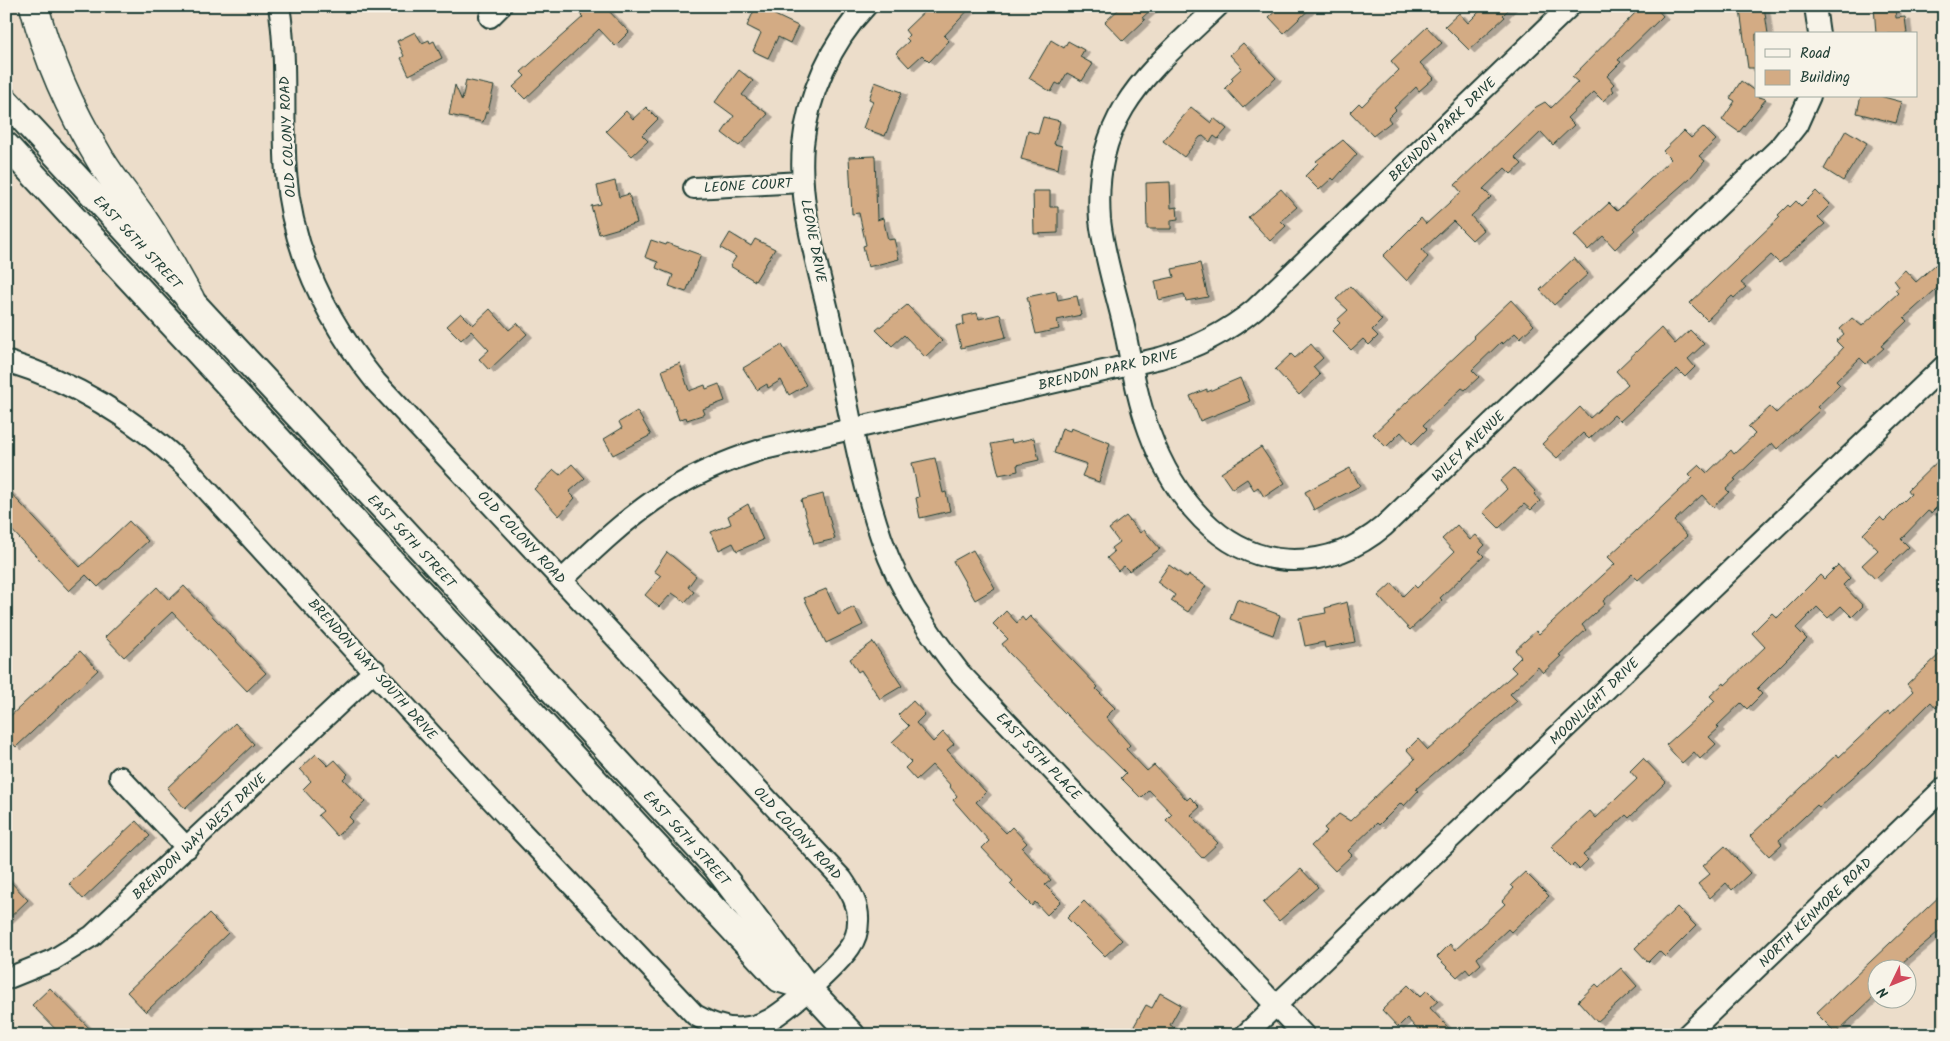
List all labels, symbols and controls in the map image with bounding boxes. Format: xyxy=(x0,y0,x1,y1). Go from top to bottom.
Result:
legend xyxy=(1755,32,1918,98)
text: Road xyxy=(1800,42,1831,66)
text: Building xyxy=(1800,66,1850,90)
street label: BRENDON PARK DRIVE xyxy=(1384,72,1502,187)
street label: OLD COLONY ROAD xyxy=(274,76,302,198)
street label: LEONE COURT xyxy=(703,173,794,199)
street label: EAST 56TH STREET xyxy=(88,191,188,296)
street label: LEONE DRIVE xyxy=(794,197,832,286)
street label: BRENDON PARK DRIVE xyxy=(1036,343,1181,397)
street label: WILEY AVENUE xyxy=(1427,405,1511,488)
street label: OLD COLONY ROAD xyxy=(472,486,571,590)
street label: EAST 56TH STREET xyxy=(362,490,462,595)
street label: BRENDON WAY SOUTH DRIVE xyxy=(302,594,443,746)
street label: MOONLIGHT DRIVE xyxy=(1545,652,1645,751)
street label: EAST 55TH PLACE xyxy=(990,708,1087,806)
street label: BRENDON WAY WEST DRIVE xyxy=(127,768,273,905)
street label: OLD COLONY ROAD xyxy=(748,782,847,886)
street label: EAST 56TH STREET xyxy=(637,786,736,892)
street label: NORTH KENMORE ROAD xyxy=(1754,853,1877,973)
north arrow xyxy=(1868,958,1918,1008)
text: N xyxy=(1872,981,1894,1003)

